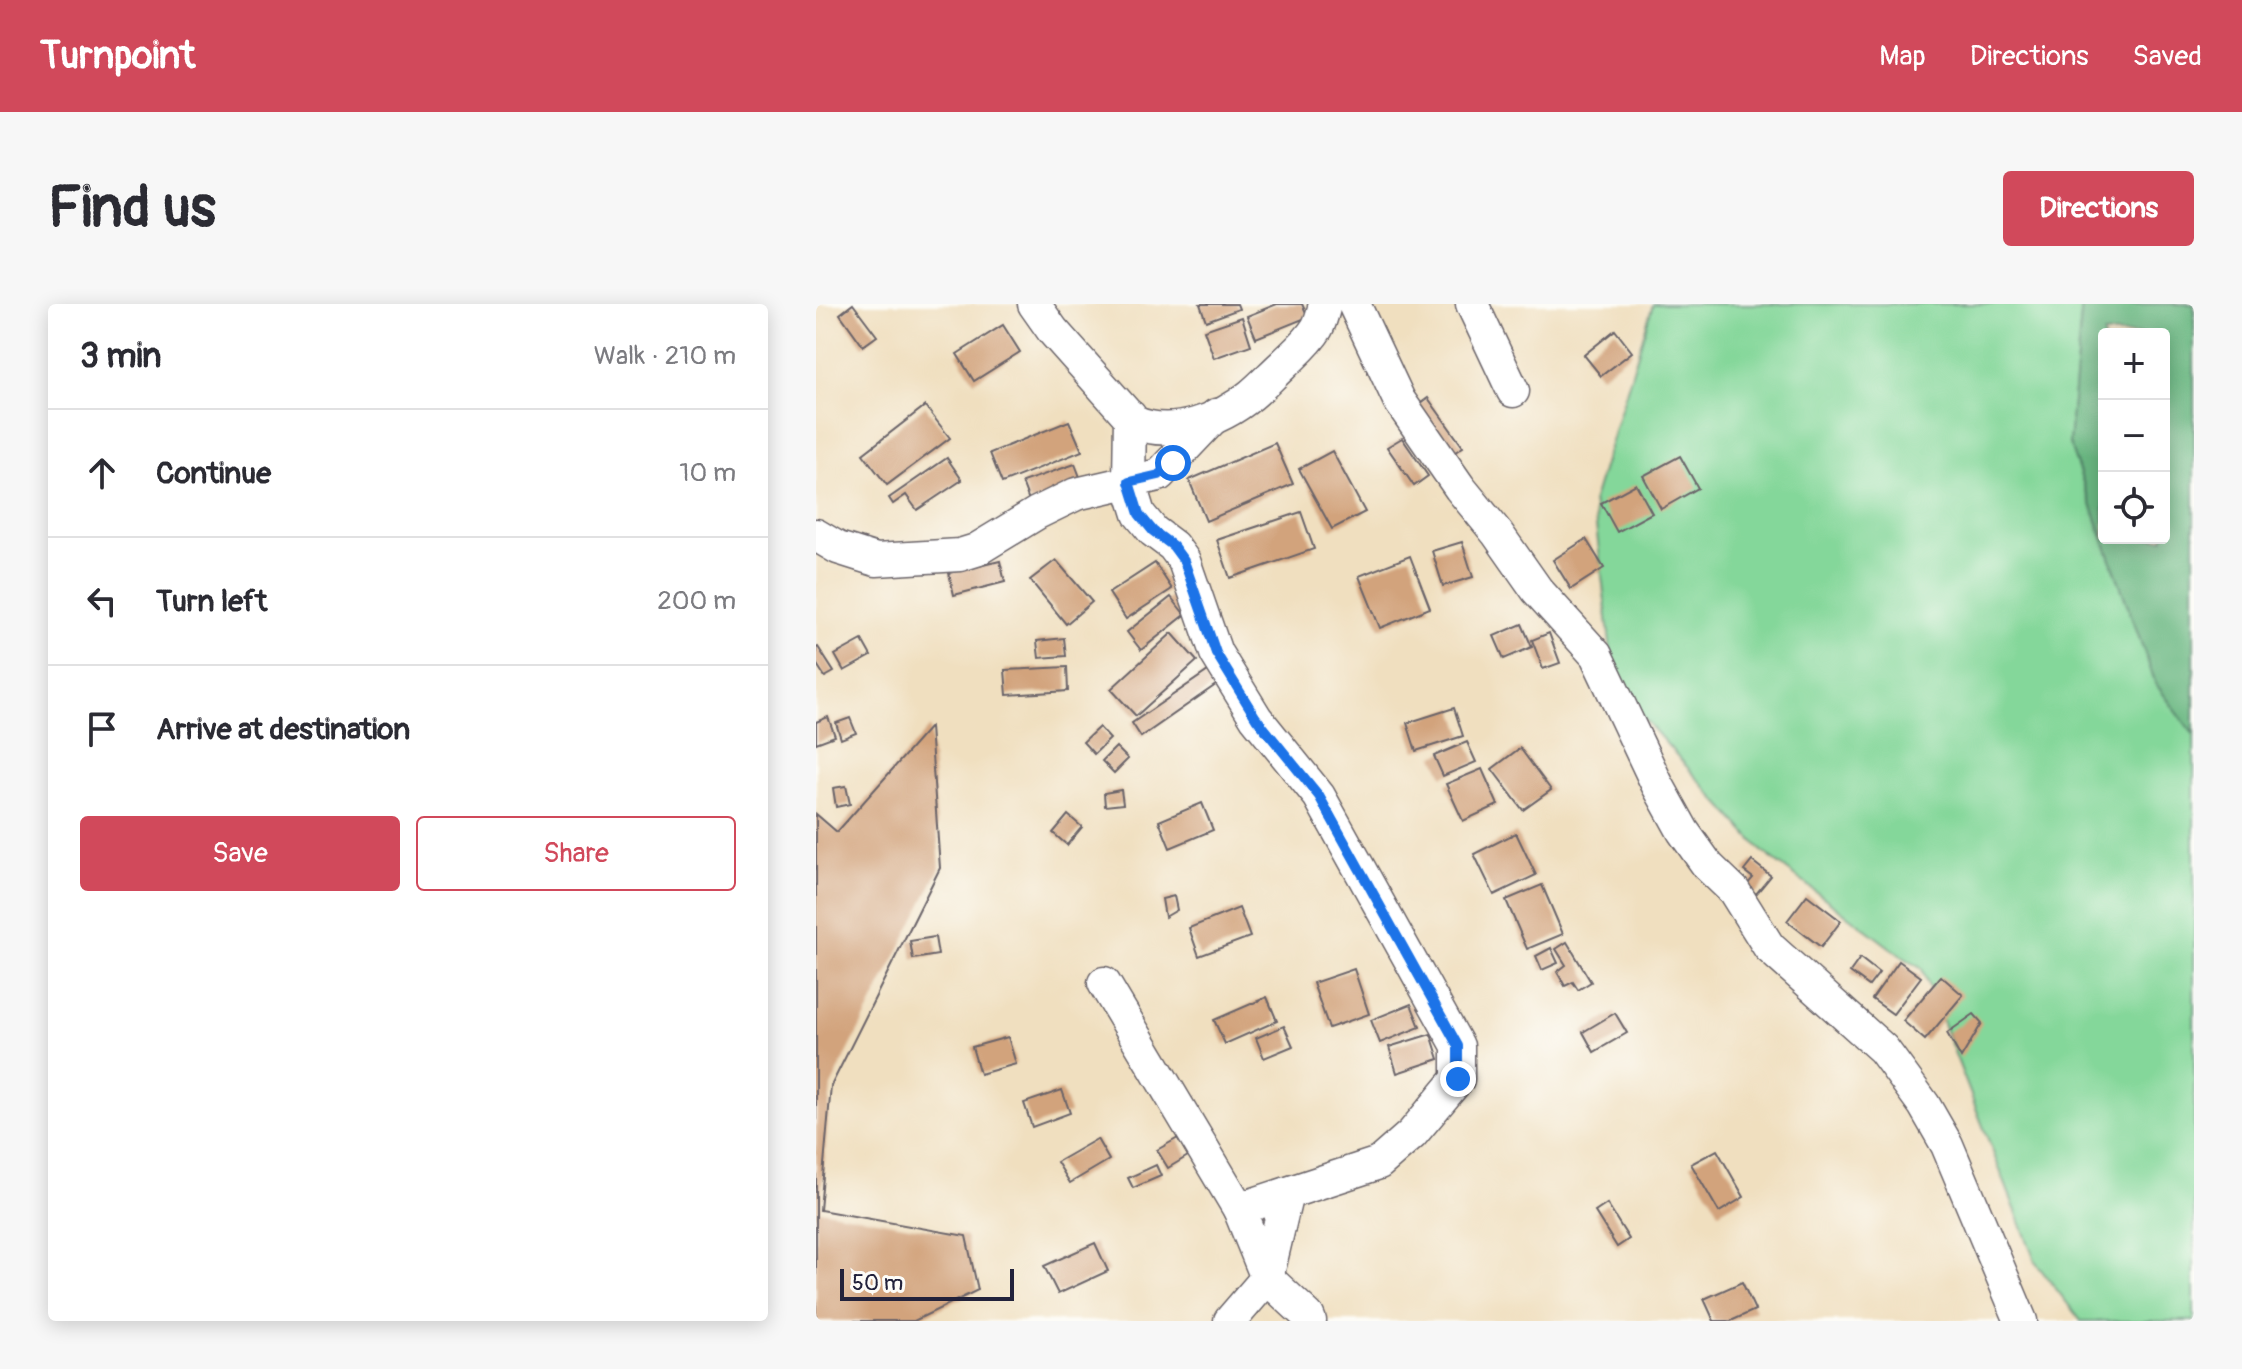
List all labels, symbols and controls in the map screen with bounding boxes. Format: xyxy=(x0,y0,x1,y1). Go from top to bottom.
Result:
text: Turnpoint xyxy=(40,32,195,80)
text: Map xyxy=(1879,39,1926,74)
text: Directions xyxy=(1970,39,2089,74)
text: Saved xyxy=(2133,39,2202,74)
button: Directions xyxy=(2003,171,2194,246)
text: Find us xyxy=(48,174,216,243)
map controls xyxy=(2098,328,2170,544)
button: + xyxy=(2098,328,2170,400)
text: 3 min xyxy=(80,335,162,378)
text: Walk · 210 m xyxy=(594,340,736,372)
button: − xyxy=(2098,400,2170,472)
route start xyxy=(1155,445,1191,481)
icon: ahead xyxy=(80,451,124,495)
text: Continue xyxy=(156,455,271,492)
text: 10 m xyxy=(679,457,736,489)
button: locate xyxy=(2098,472,2170,544)
icon: left xyxy=(80,579,124,623)
text: Turn left xyxy=(156,583,267,620)
text: 200 m xyxy=(657,585,736,617)
icon: arrive xyxy=(80,707,124,751)
text: Arrive at destination xyxy=(156,711,410,748)
button: Save xyxy=(80,816,400,891)
button: Share xyxy=(416,816,736,891)
route end xyxy=(1440,1061,1476,1097)
scale bar xyxy=(840,1265,1014,1301)
text: 50 m xyxy=(852,1269,903,1297)

